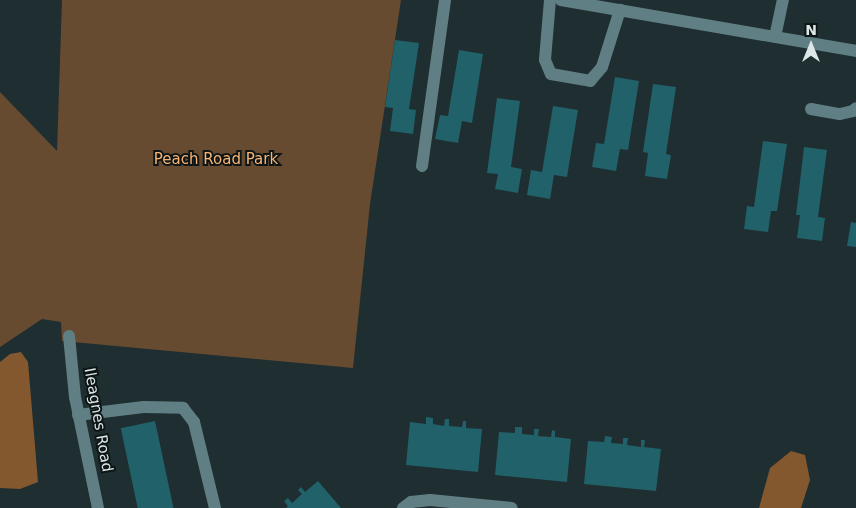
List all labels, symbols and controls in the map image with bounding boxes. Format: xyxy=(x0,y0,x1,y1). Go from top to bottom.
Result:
north arrow xyxy=(786,20,836,70)
text: N xyxy=(805,22,817,38)
park label: Peach Road Park xyxy=(154,151,278,169)
street label: Ileagnes Road xyxy=(80,366,116,474)

